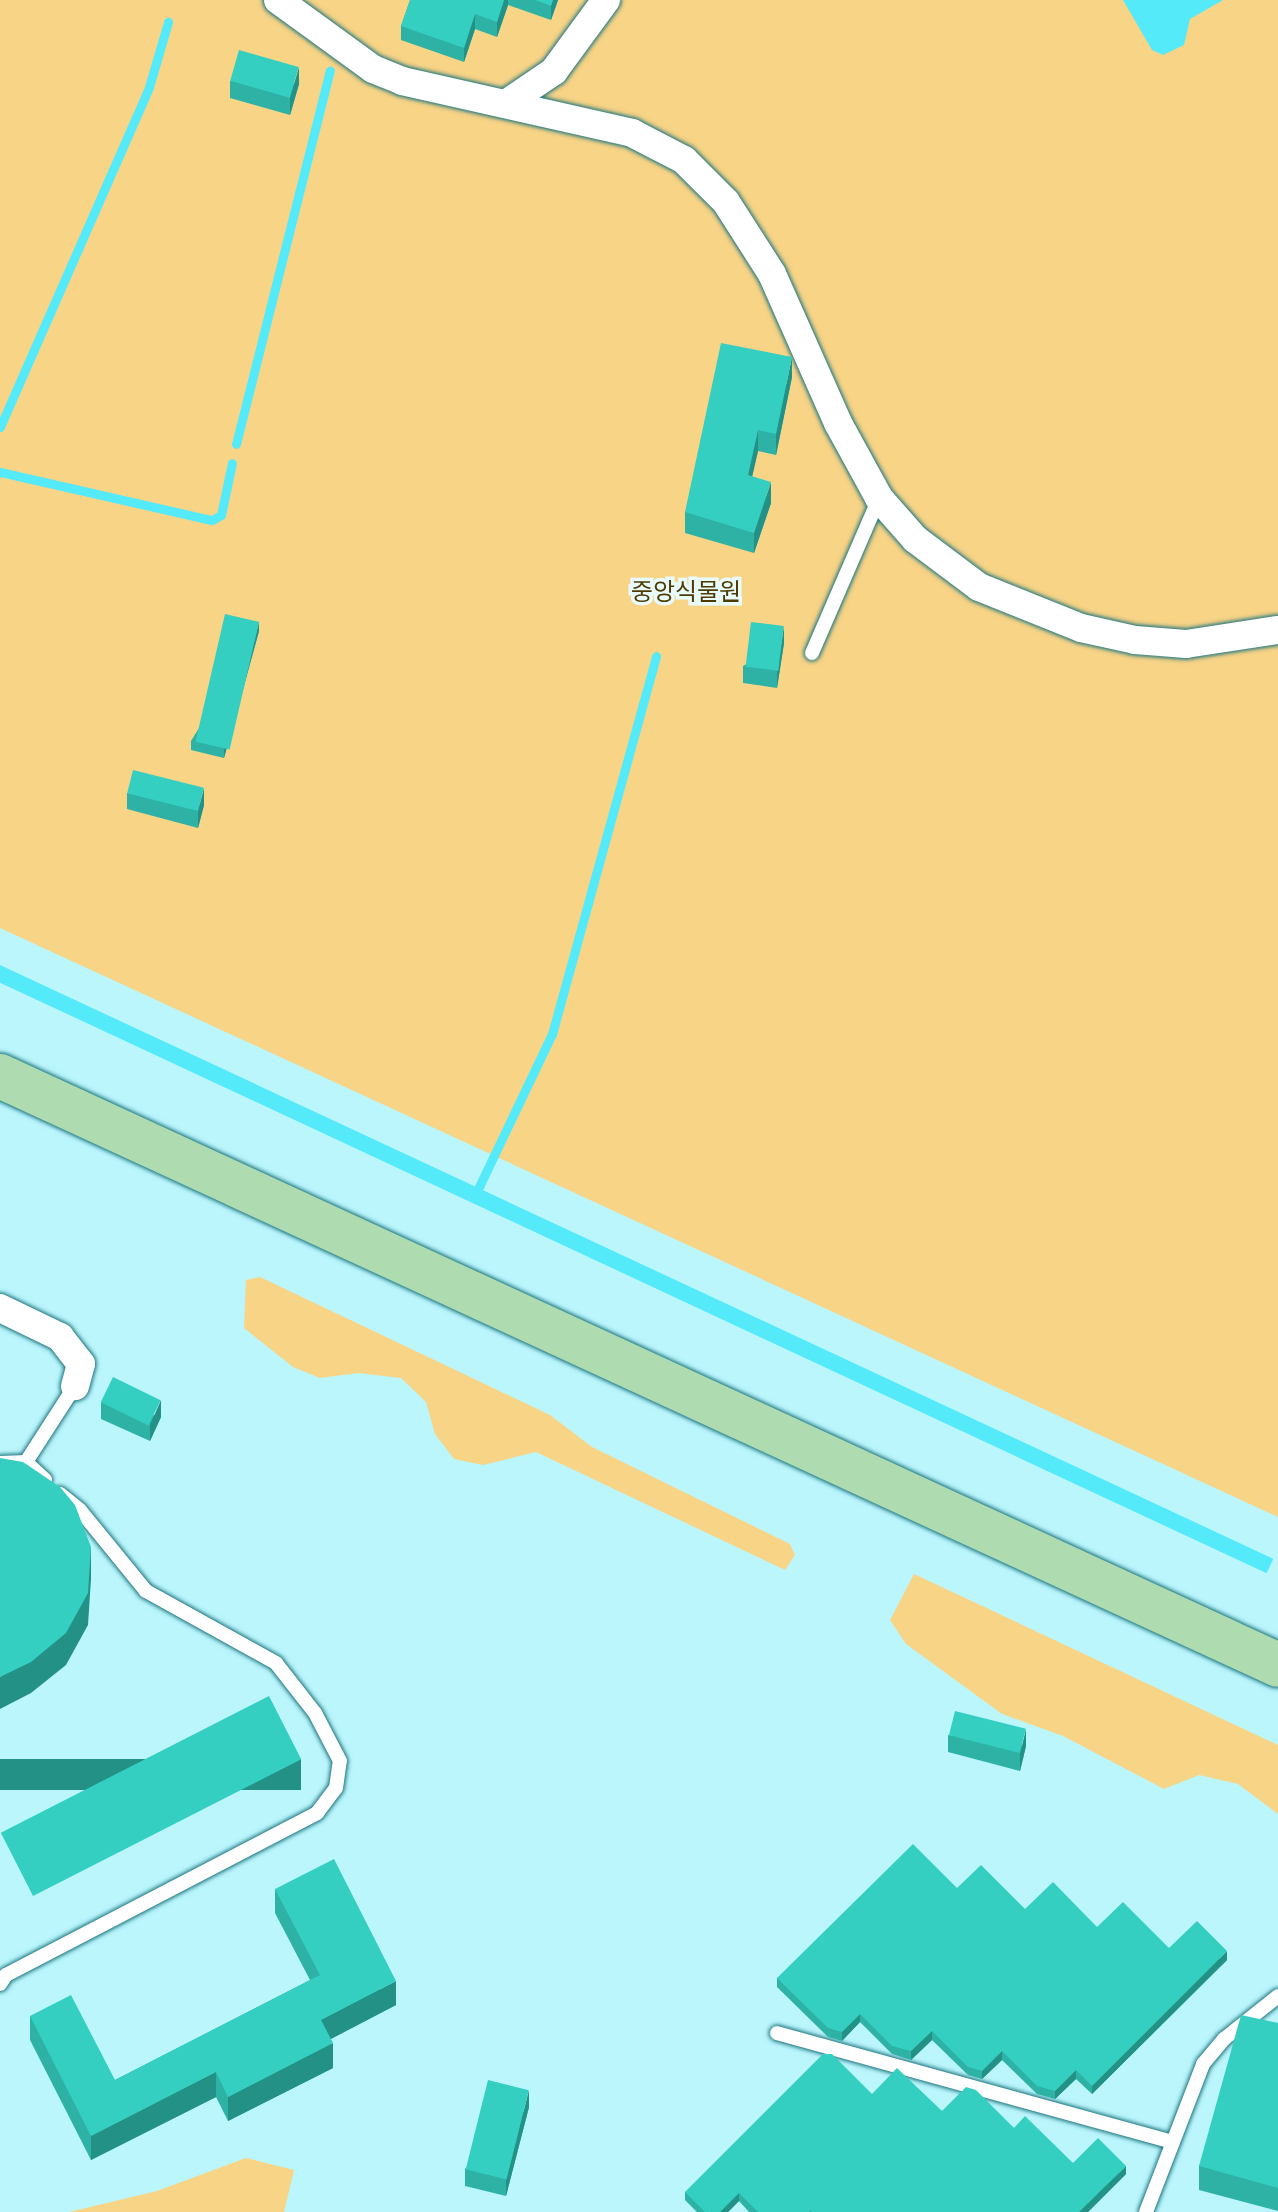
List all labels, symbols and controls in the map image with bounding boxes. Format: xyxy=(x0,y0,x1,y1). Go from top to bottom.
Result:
park label: 중앙식물원 xyxy=(631,578,741,606)

